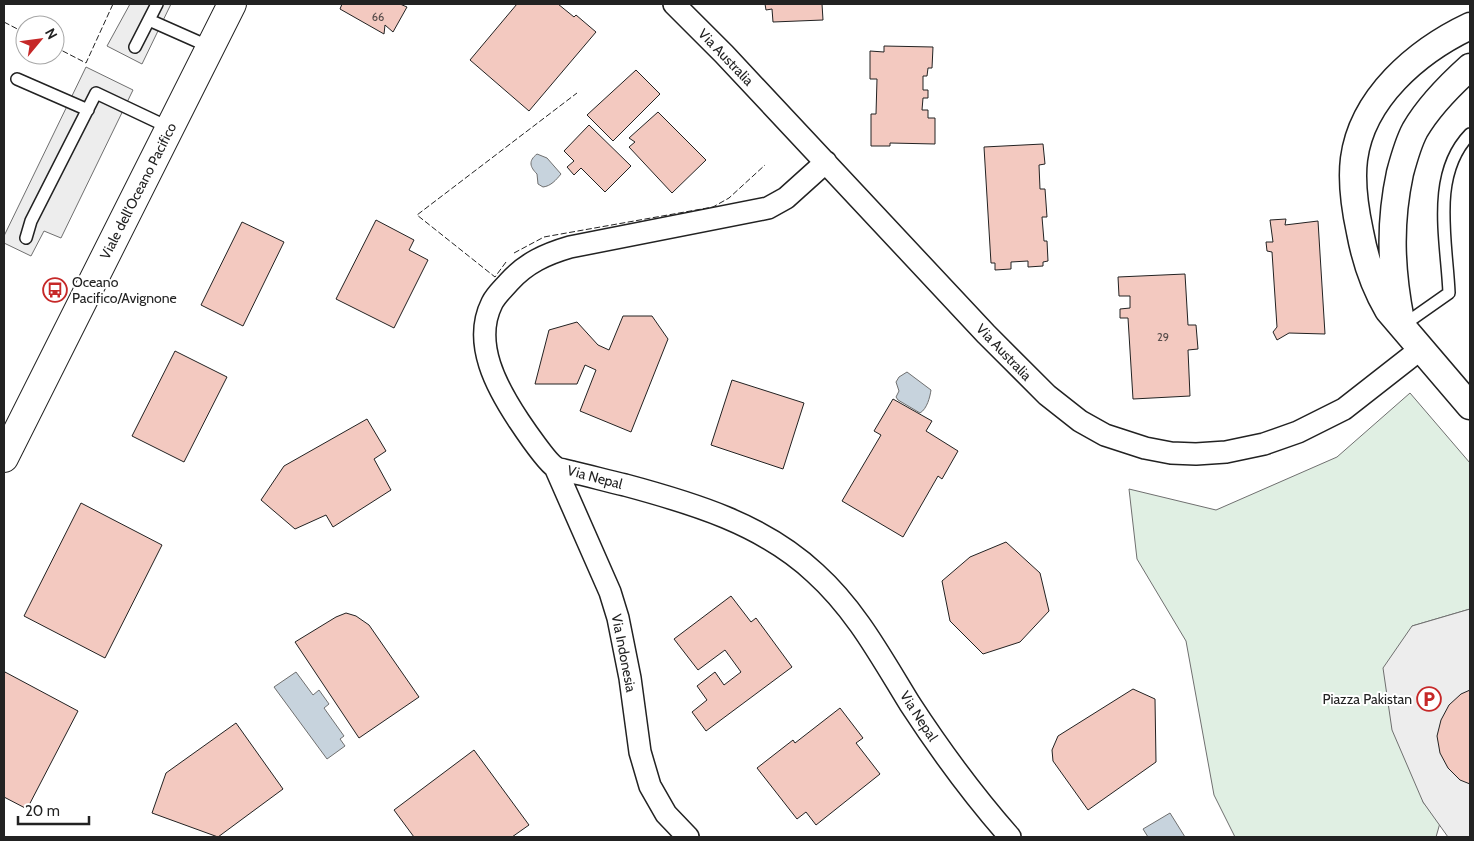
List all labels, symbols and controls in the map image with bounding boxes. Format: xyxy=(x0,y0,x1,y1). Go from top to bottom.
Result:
house number: 66 xyxy=(372,10,384,24)
north arrow xyxy=(15,15,65,65)
text: N xyxy=(41,25,62,42)
street label: Via Australia xyxy=(694,25,758,89)
street label: Viale dell'Oceano Pacifico xyxy=(96,119,180,262)
place label: Oceano Pacifico/Avignone xyxy=(72,273,177,307)
bus stop icon: Oceano Pacifico/Avignone xyxy=(42,277,68,303)
street label: Via Australia xyxy=(972,320,1036,384)
house number: 29 xyxy=(1157,330,1169,344)
street label: Via Nepal xyxy=(565,461,625,493)
street label: Via Indonesia xyxy=(608,612,640,694)
parking icon: Piazza Pakistan xyxy=(1416,686,1442,712)
street label: Via Nepal xyxy=(896,687,942,745)
place label: Piazza Pakistan xyxy=(1322,690,1412,708)
scale bar xyxy=(18,794,89,826)
text: 20 m xyxy=(25,802,60,820)

